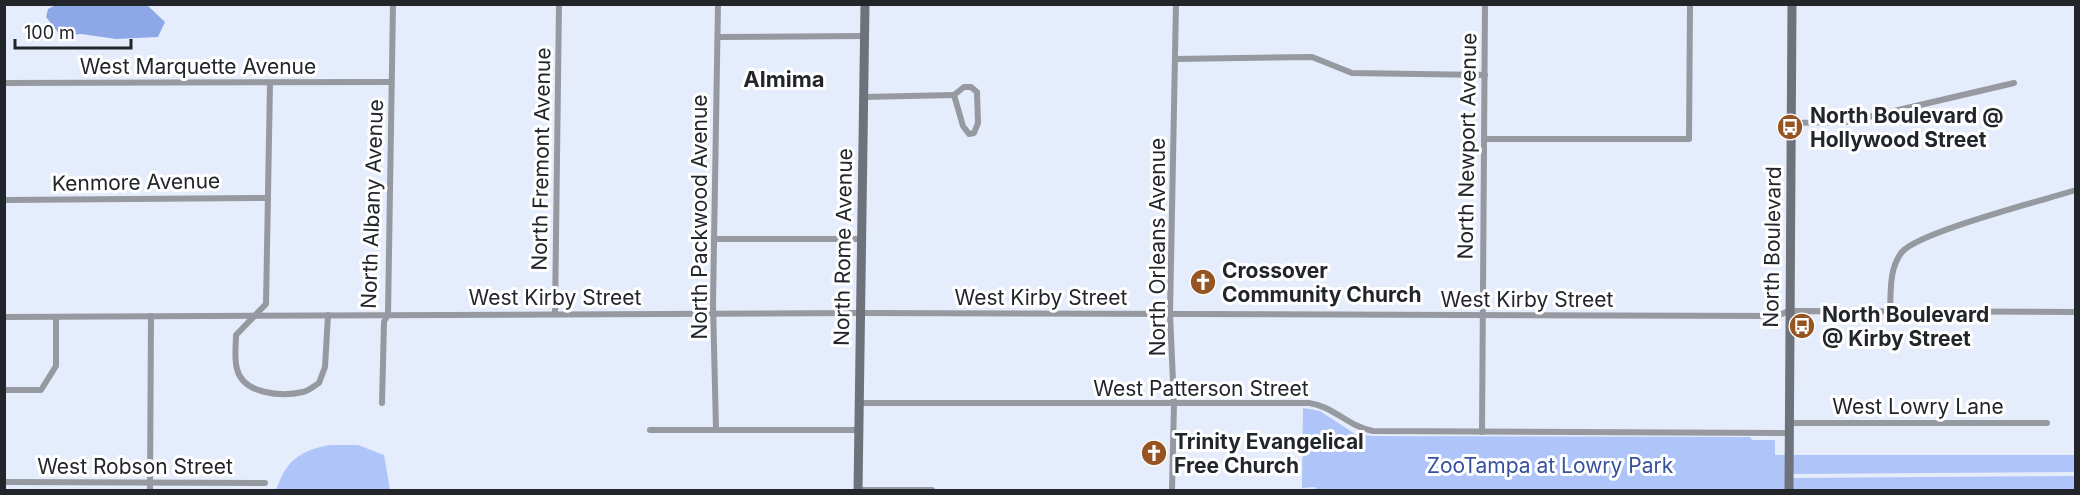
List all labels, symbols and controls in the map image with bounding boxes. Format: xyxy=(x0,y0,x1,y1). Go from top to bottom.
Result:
scale bar xyxy=(15,12,130,50)
text: 100 m xyxy=(24,22,75,43)
street label: North Newport Avenue xyxy=(1453,32,1481,260)
street label: North Fremont Avenue xyxy=(527,47,555,271)
street label: West Marquette Avenue xyxy=(80,54,316,79)
district label: Almima xyxy=(743,66,825,92)
street label: North Packwood Avenue xyxy=(687,94,712,340)
street label: North Albany Avenue xyxy=(356,99,388,309)
place label: North Boulevard @ Hollywood Street xyxy=(1810,103,2003,152)
bus stop icon: North Boulevard @ Hollywood Street xyxy=(1775,112,1805,142)
street label: North Orleans Avenue xyxy=(1145,138,1170,356)
street label: North Rome Avenue xyxy=(829,148,857,346)
street label: North Boulevard xyxy=(1758,166,1786,328)
street label: Kenmore Avenue xyxy=(52,168,220,196)
place label: Crossover Community Church xyxy=(1222,258,1422,307)
church icon: Crossover Community Church xyxy=(1188,267,1218,297)
street label: West Kirby Street xyxy=(469,285,642,310)
street label: West Kirby Street xyxy=(955,285,1128,310)
street label: West Kirby Street xyxy=(1441,287,1614,312)
place label: North Boulevard @ Kirby Street xyxy=(1822,302,1989,351)
bus stop icon: North Boulevard @ Kirby Street xyxy=(1787,311,1817,341)
street label: West Patterson Street xyxy=(1093,376,1309,401)
street label: West Lowry Lane xyxy=(1832,394,2004,419)
place label: Trinity Evangelical Free Church xyxy=(1174,429,1364,478)
church icon: Trinity Evangelical Free Church xyxy=(1139,438,1169,468)
park label: ZooTampa at Lowry Park xyxy=(1427,453,1674,478)
street label: West Robson Street xyxy=(37,454,233,479)

